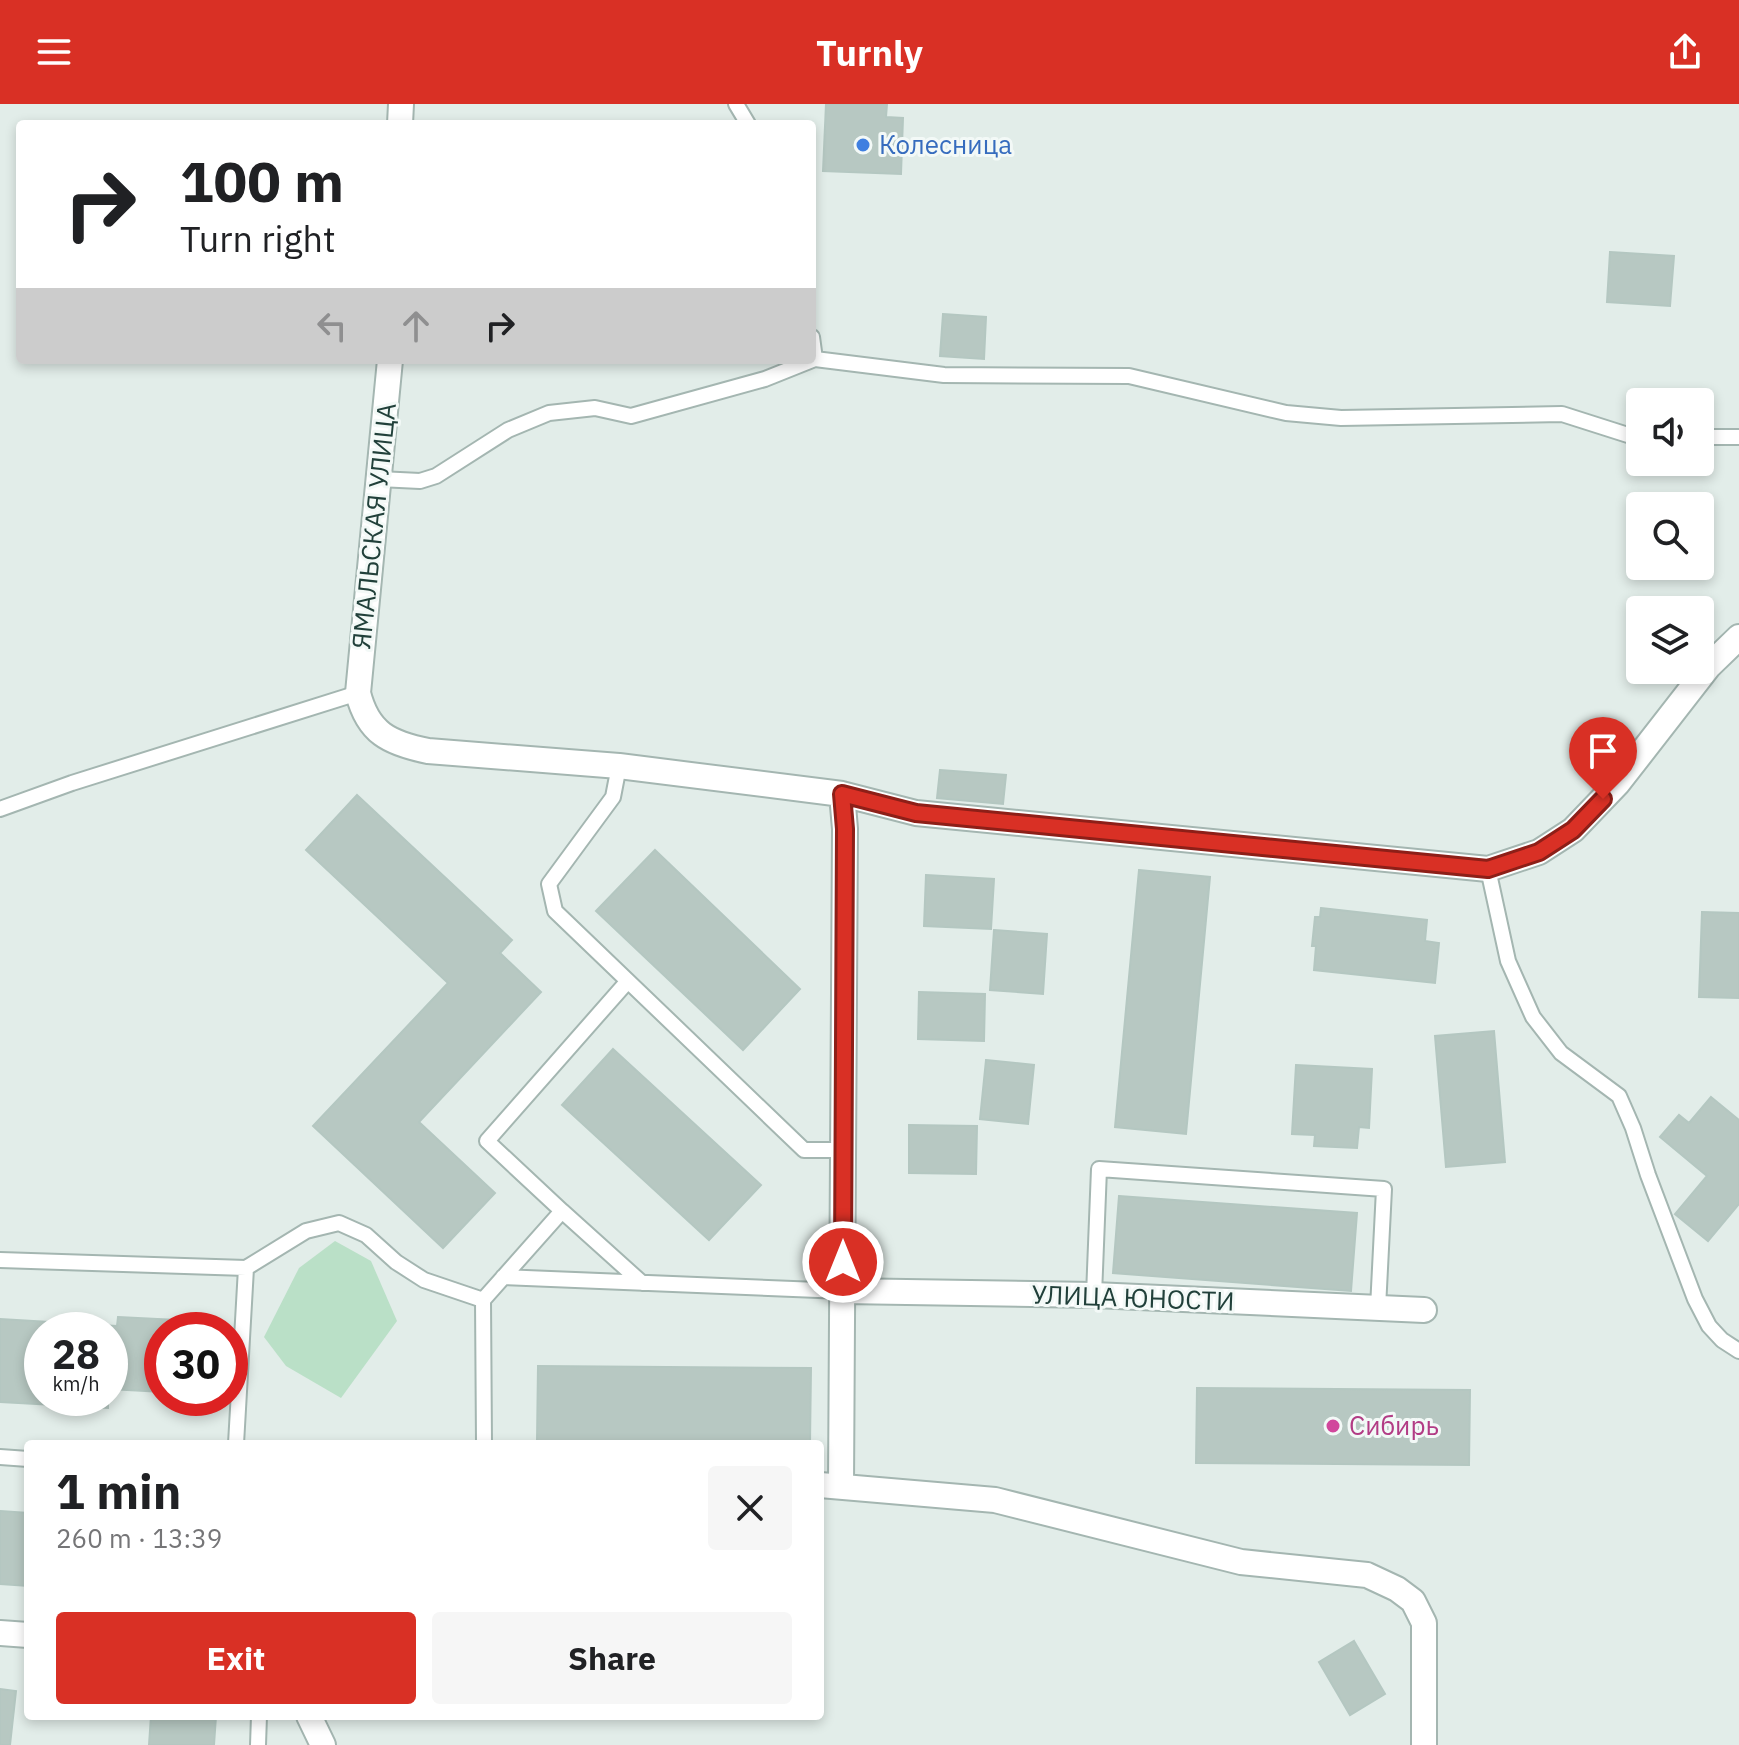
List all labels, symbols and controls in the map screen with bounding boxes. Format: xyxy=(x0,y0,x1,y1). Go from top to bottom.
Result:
text: Turnly xyxy=(816,29,923,76)
icon: menu xyxy=(32,30,76,74)
icon: share xyxy=(1663,30,1707,74)
place label: Колесница xyxy=(879,127,1012,161)
marker: Колесница xyxy=(854,136,872,154)
text: 100 m xyxy=(180,145,344,217)
icon: right xyxy=(48,152,152,256)
text: Turn right xyxy=(180,215,336,262)
icon: left xyxy=(310,304,354,348)
icon: ahead xyxy=(394,304,438,348)
icon: right xyxy=(478,304,522,348)
map controls xyxy=(1626,388,1714,684)
button: sound xyxy=(1626,388,1714,476)
street label: ЯМАЛЬСКАЯ УЛИЦА xyxy=(343,401,403,651)
button: search xyxy=(1626,492,1714,580)
button: layers xyxy=(1626,596,1714,684)
pin xyxy=(1569,717,1637,799)
icon: arrive xyxy=(1581,729,1625,773)
position arrow xyxy=(801,1220,885,1304)
street label: УЛИЦА ЮНОСТИ xyxy=(1031,1276,1235,1318)
speed limit sign: 30 xyxy=(144,1312,248,1416)
text: 28 xyxy=(52,1328,100,1380)
text: km/h xyxy=(52,1370,100,1397)
place label: Сибирь xyxy=(1349,1408,1439,1442)
marker: Сибирь xyxy=(1324,1417,1342,1435)
text: 1 min xyxy=(56,1460,181,1522)
button: close xyxy=(708,1466,792,1550)
text: 260 m · 13:39 xyxy=(56,1521,222,1555)
button: Exit xyxy=(56,1612,416,1704)
button: Share xyxy=(432,1612,792,1704)

